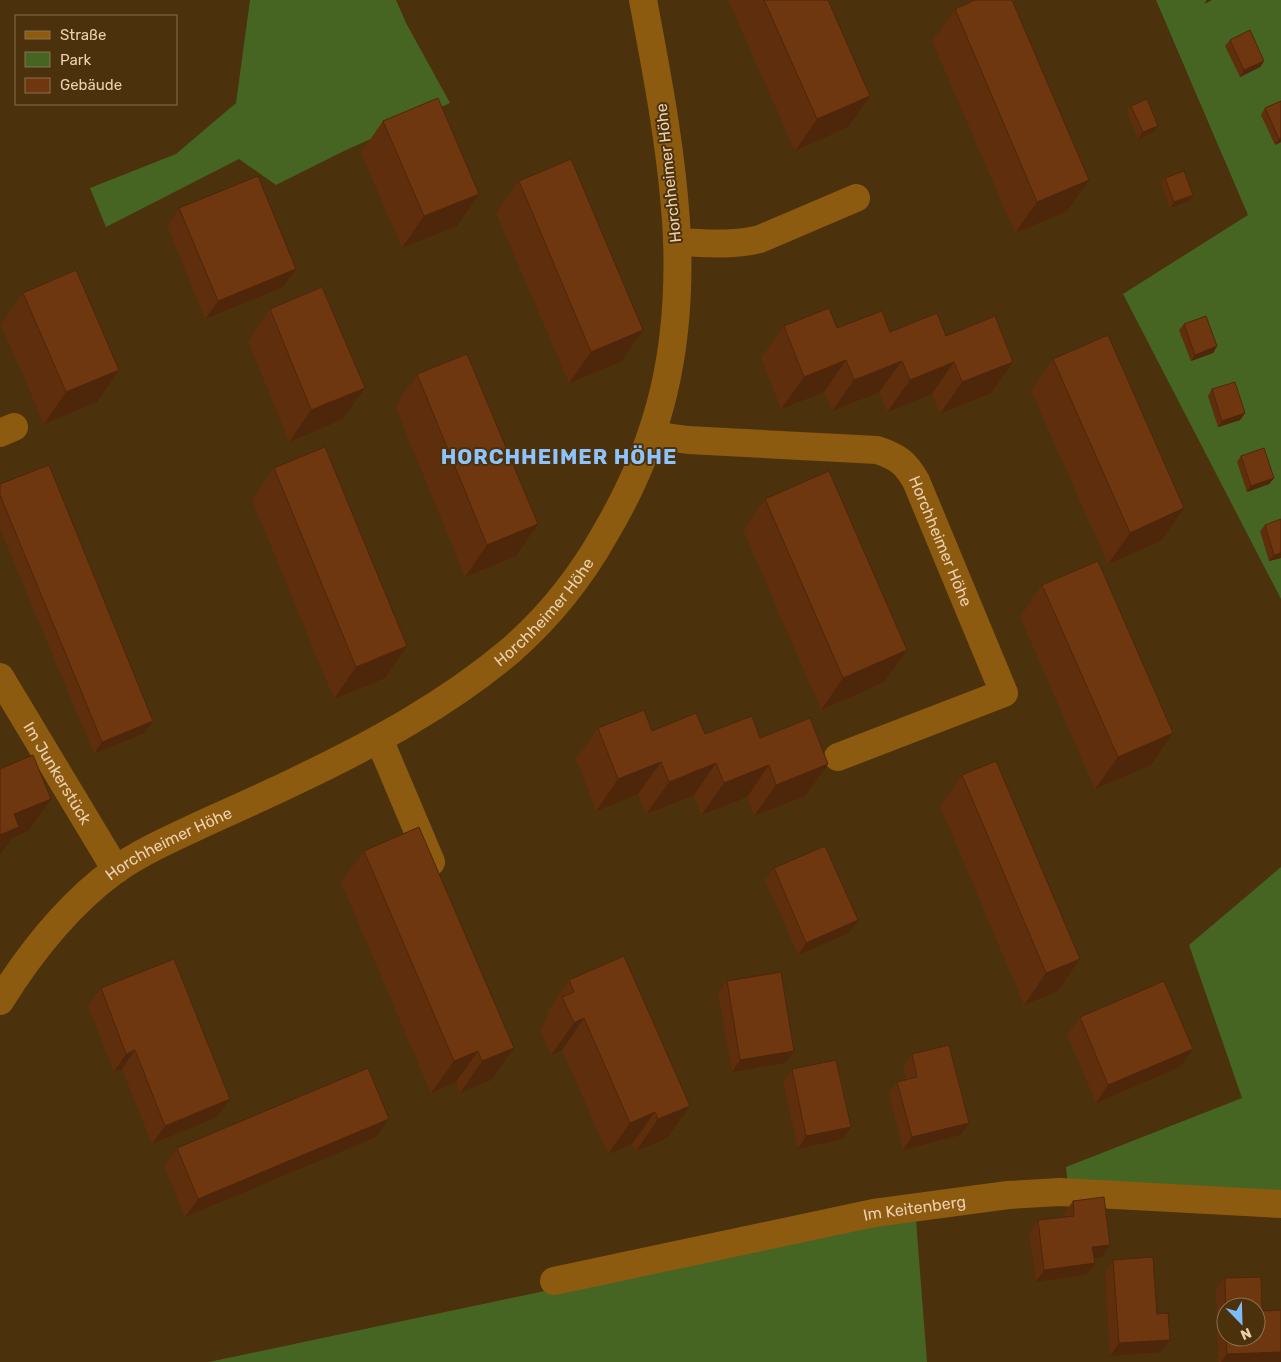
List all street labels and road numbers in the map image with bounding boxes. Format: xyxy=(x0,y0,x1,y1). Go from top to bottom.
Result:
street label: Horchheimer Höhe xyxy=(652,102,685,243)
street label: Horchheimer Höhe xyxy=(905,473,976,609)
street label: Horchheimer Höhe xyxy=(490,554,598,670)
street label: Im Junkerstück xyxy=(19,719,96,829)
street label: Horchheimer Höhe xyxy=(102,803,235,884)
street label: Im Keitenberg xyxy=(861,1192,967,1225)

